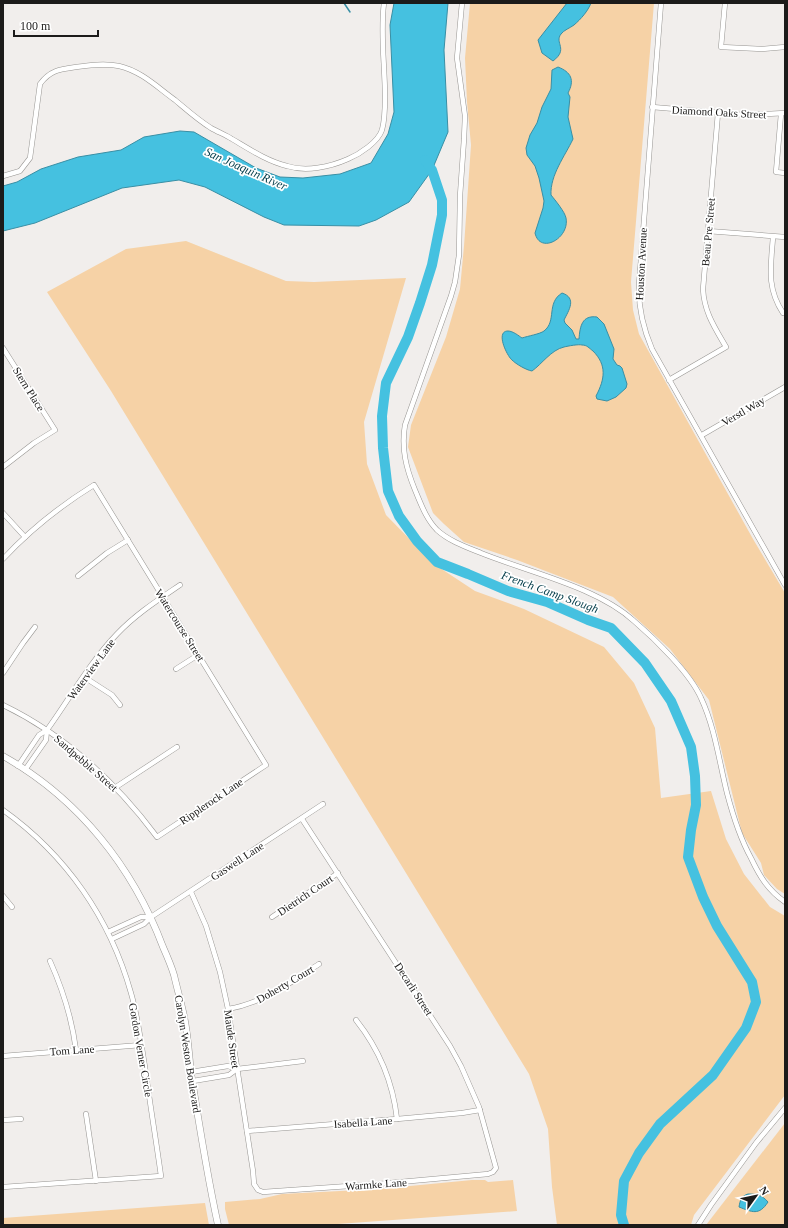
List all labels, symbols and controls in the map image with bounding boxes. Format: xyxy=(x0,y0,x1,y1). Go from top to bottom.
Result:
scale bar xyxy=(14,12,98,38)
text: 100 m xyxy=(20,19,51,33)
street label: Diamond Oaks Street xyxy=(671,104,767,120)
water label: San Joaquin River xyxy=(203,145,290,194)
street label: Beau Pre Street xyxy=(699,197,717,267)
street label: Houston Avenue xyxy=(633,227,649,301)
street label: Stern Place xyxy=(11,365,47,413)
street label: Verstl Way xyxy=(719,394,767,428)
water label: French Camp Slough xyxy=(499,568,600,616)
street label: Watercourse Street xyxy=(153,587,207,663)
street label: Waterview Lane xyxy=(65,636,117,702)
street label: Sandpebble Street xyxy=(52,732,120,794)
street label: Ripplerock Lane xyxy=(177,775,245,827)
street label: Gaswell Lane xyxy=(208,839,266,883)
street label: Dietrich Court xyxy=(275,872,335,918)
street label: Decarli Street xyxy=(392,960,436,1018)
street label: Doherty Court xyxy=(254,963,316,1005)
street label: Carolyn Weston Boulevard xyxy=(173,994,203,1114)
street label: Gordon Verner Circle xyxy=(127,1002,155,1098)
street label: Maude Street xyxy=(222,1009,242,1069)
street label: Tom Lane xyxy=(49,1042,95,1058)
street label: Isabella Lane xyxy=(333,1114,393,1130)
street label: Warmke Lane xyxy=(345,1176,407,1192)
north arrow xyxy=(736,1176,776,1216)
text: N xyxy=(757,1184,772,1197)

